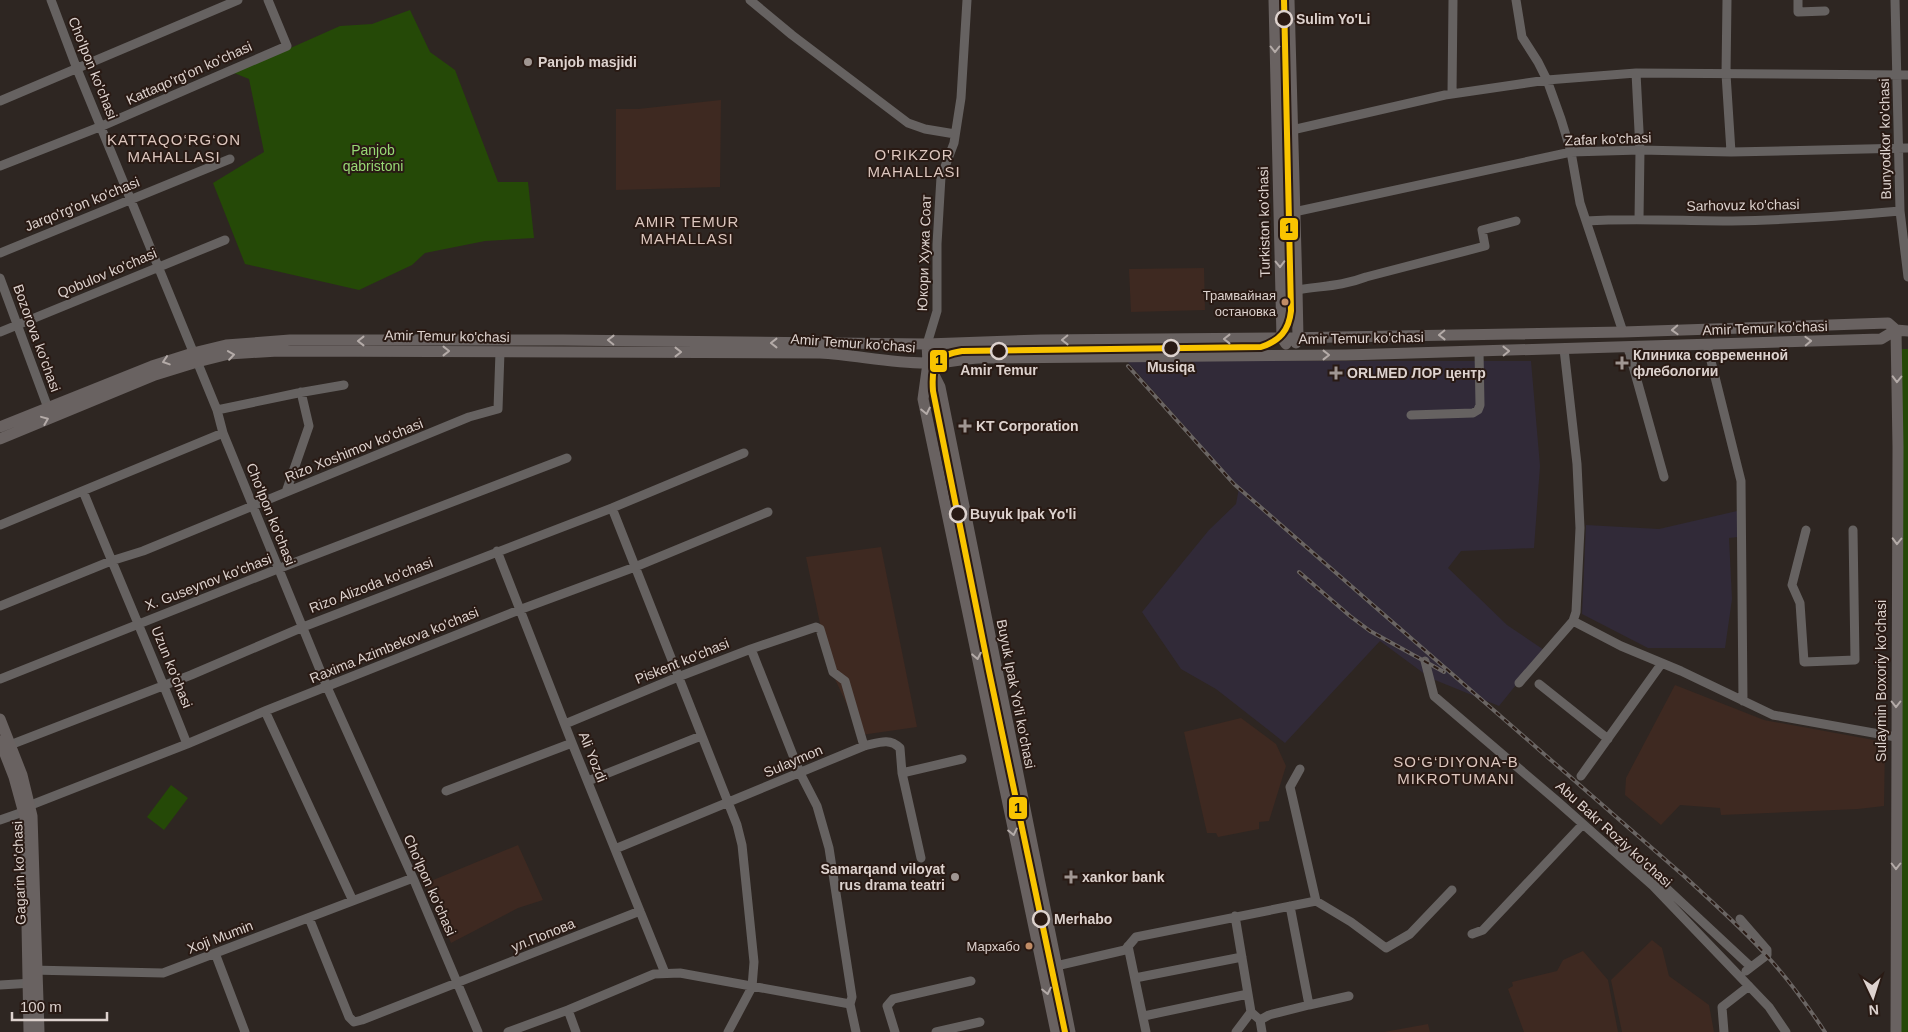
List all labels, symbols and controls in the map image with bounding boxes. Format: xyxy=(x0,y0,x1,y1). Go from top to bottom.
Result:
marker: Sulim Yo'Li xyxy=(1275,10,1293,28)
place label: Sulim Yo'Li xyxy=(1296,11,1370,27)
street label: Cho'lpon ko'chasi xyxy=(65,15,121,121)
street label: Kattaqo'rg'on ko'chasi xyxy=(124,38,254,108)
one-way arrow xyxy=(1270,45,1280,53)
place label: Panjob masjidi xyxy=(538,54,637,70)
marker: Panjob masjidi xyxy=(522,56,534,68)
street label: Bunyodkor ko'chasi xyxy=(1876,78,1894,200)
street label: Zafar ko'chasi xyxy=(1564,129,1652,149)
district label: KATTAQO‘RG‘ON MAHALLASI xyxy=(107,131,241,165)
park label: Panjob qabristoni xyxy=(343,142,403,174)
district label: O'RIKZOR MAHALLASI xyxy=(867,146,961,180)
street label: Turkiston ko'chasi xyxy=(1255,166,1273,278)
street label: Jarqo'rg'on ko'chasi xyxy=(22,174,142,234)
street label: Юкори Хужа Соат xyxy=(914,194,934,312)
street label: Sarhovuz ko'chasi xyxy=(1686,196,1800,214)
district label: AMIR TEMUR MAHALLASI xyxy=(635,213,739,247)
line badge: 1 xyxy=(1279,217,1299,241)
text: 1 xyxy=(1285,220,1293,236)
street label: Qobulov ko'chasi xyxy=(55,245,159,301)
one-way arrow xyxy=(1275,260,1285,268)
street label: Bozorova ko'chasi xyxy=(10,282,64,394)
place label: Трамвайная остановка xyxy=(1203,288,1277,319)
marker: Трамвайная остановка xyxy=(1280,297,1290,307)
street label: Amir Temur ko'chasi xyxy=(1702,318,1828,338)
one-way arrow xyxy=(1670,325,1678,335)
street label: Amir Temur ko'chasi xyxy=(384,327,510,345)
street label: Amir Temur ko'chasi xyxy=(1298,329,1424,347)
one-way arrow xyxy=(1438,330,1446,340)
street label: Amir Temur ko'chasi xyxy=(790,331,916,355)
one-way arrow xyxy=(1223,334,1230,344)
one-way arrow xyxy=(357,335,365,346)
one-way arrow xyxy=(607,335,615,346)
one-way arrow xyxy=(1060,335,1068,345)
one-way arrow xyxy=(1804,336,1812,346)
one-way arrow xyxy=(770,338,778,348)
marker: Musiqa xyxy=(1162,339,1180,357)
marker: Amir Temur xyxy=(990,342,1008,360)
one-way arrow xyxy=(1502,345,1510,356)
one-way arrow xyxy=(442,346,450,356)
one-way arrow xyxy=(674,347,682,357)
place label: Клиника современной флебологии xyxy=(1633,347,1788,379)
line badge: 1 xyxy=(929,349,948,373)
one-way arrow xyxy=(1322,349,1330,360)
one-way arrow xyxy=(227,350,235,361)
text: 1 xyxy=(935,352,943,368)
one-way arrow xyxy=(163,355,171,365)
marker: Клиника современной флебологии xyxy=(1615,356,1629,370)
place label: Musiqa xyxy=(1147,359,1195,375)
place label: Amir Temur xyxy=(960,362,1038,378)
place label: ORLMED ЛОР центр xyxy=(1347,365,1486,381)
marker: ORLMED ЛОР центр xyxy=(1329,366,1343,380)
one-way arrow xyxy=(1891,375,1902,383)
one-way arrow xyxy=(920,407,931,416)
street label: Rizo Xoshimov ko'chasi xyxy=(283,415,425,485)
one-way arrow xyxy=(40,416,49,426)
place label: KT Corporation xyxy=(976,418,1079,434)
marker: KT Corporation xyxy=(958,419,972,433)
street label: Cho'lpon ko'chasi xyxy=(243,461,299,567)
marker: Buyuk Ipak Yo'li xyxy=(949,505,967,523)
place label: Buyuk Ipak Yo'li xyxy=(970,506,1076,522)
one-way arrow xyxy=(1892,538,1902,545)
street label: X. Guseynov ko'chasi xyxy=(142,550,274,614)
street label: Rizo Alizoda ko'chasi xyxy=(307,554,435,616)
street label: Sulaymin Boxoriy ko'chasi xyxy=(1873,600,1889,762)
street label: Raxima Azimbekova ko'chasi xyxy=(307,604,481,686)
street label: Buyuk Ipak Yo'li ko'chasi xyxy=(994,618,1038,770)
street label: Uzun ko'chasi xyxy=(148,624,196,710)
street label: Piskent ko'chasi xyxy=(633,635,731,687)
one-way arrow xyxy=(971,652,982,660)
one-way arrow xyxy=(1891,700,1901,708)
street label: Ali Yozdi xyxy=(576,729,610,785)
street label: Sulaymon xyxy=(761,741,825,781)
district label: SO‘G‘DIYONA-B MIKROTUMANI xyxy=(1393,753,1519,787)
street label: Abu Bakr Roziy ko'chasi xyxy=(1553,778,1675,890)
line badge: 1 xyxy=(1008,796,1028,820)
text: 1 xyxy=(1014,800,1022,816)
street label: Gagarin ko'chasi xyxy=(9,821,29,925)
one-way arrow xyxy=(1008,828,1018,837)
street label: Cho'lpon ko'chasi xyxy=(401,832,459,938)
place label: Samarqand viloyat rus drama teatri xyxy=(821,861,945,893)
one-way arrow xyxy=(1891,862,1901,870)
place label: xankor bank xyxy=(1082,869,1165,885)
marker: xankor bank xyxy=(1064,870,1078,884)
marker: Samarqand viloyat rus drama teatri xyxy=(949,871,961,883)
marker: Merhabo xyxy=(1032,910,1050,928)
place label: Merhabo xyxy=(1054,911,1112,927)
street label: ул.Попова xyxy=(509,915,577,955)
street label: Xoji Mumin xyxy=(185,917,255,957)
place label: Мархабо xyxy=(966,939,1020,954)
marker: Мархабо xyxy=(1024,941,1034,951)
north arrow xyxy=(1848,972,1898,1022)
one-way arrow xyxy=(1042,987,1052,996)
scale bar xyxy=(12,990,108,1022)
text: 100 m xyxy=(20,998,62,1015)
text: N xyxy=(1868,1002,1880,1018)

